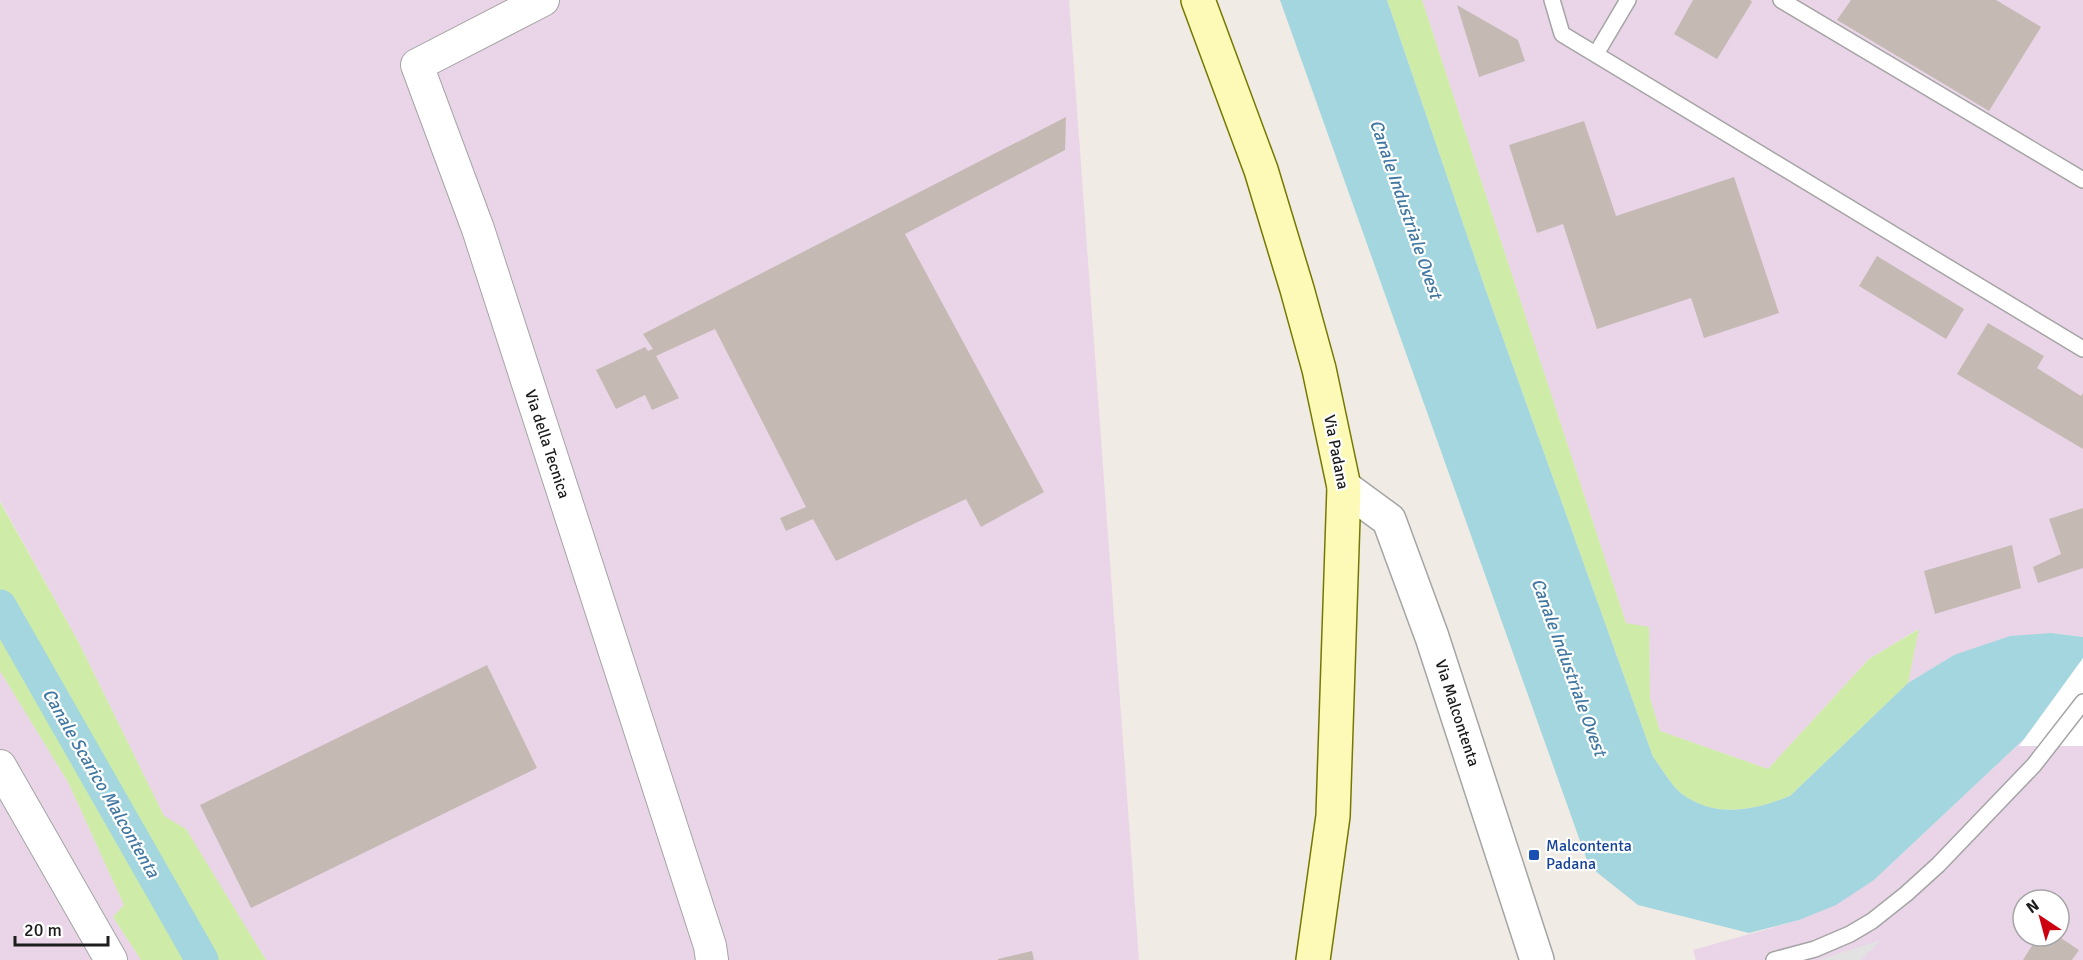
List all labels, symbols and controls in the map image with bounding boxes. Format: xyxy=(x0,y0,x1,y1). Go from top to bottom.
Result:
water label: Canale Industriale Ovest xyxy=(1365,117,1448,304)
street label: Via della Tecnica xyxy=(520,387,574,501)
street label: Via Padana xyxy=(1319,413,1353,491)
water label: Canale Industriale Ovest xyxy=(1527,575,1612,761)
street label: Via Malcontenta xyxy=(1430,657,1484,769)
water label: Canale Scarico Malcontenta xyxy=(38,685,165,882)
place label: Malcontenta Padana xyxy=(1546,836,1632,874)
marker: Malcontenta Padana xyxy=(1527,848,1541,862)
north arrow xyxy=(2011,888,2071,948)
text: N xyxy=(2022,895,2043,918)
scale bar xyxy=(15,909,108,947)
text: 20 m xyxy=(24,919,62,941)

